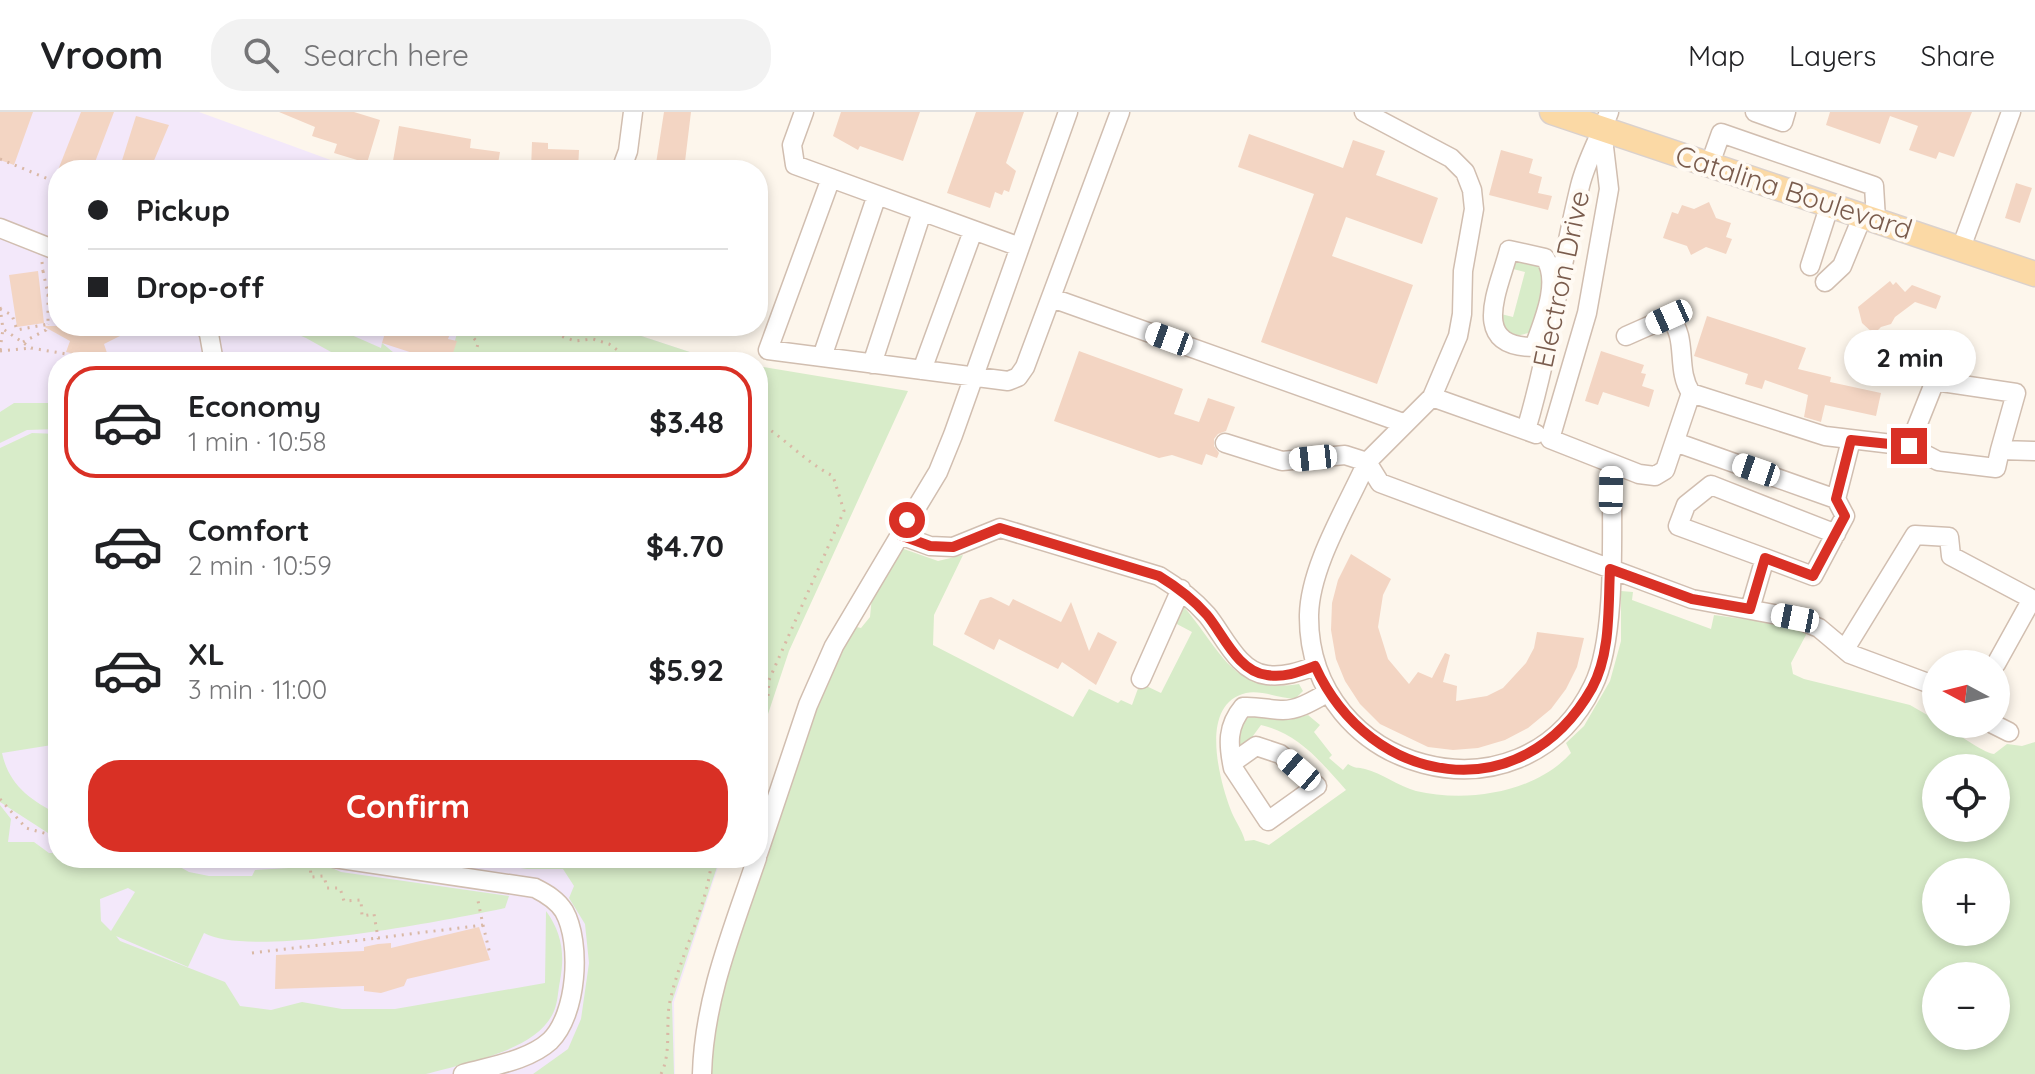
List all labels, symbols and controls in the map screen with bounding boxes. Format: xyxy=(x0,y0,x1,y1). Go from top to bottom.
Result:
search box xyxy=(211,19,771,91)
text: Vroom xyxy=(40,31,163,79)
icon: search xyxy=(239,33,283,77)
text: Search here xyxy=(303,36,469,74)
text: Map xyxy=(1688,38,1745,73)
text: Layers xyxy=(1789,38,1876,73)
text: Share xyxy=(1920,38,1995,73)
street label: Catalina Boulevard xyxy=(1671,137,1917,246)
street label: Electron Drive xyxy=(1525,187,1596,371)
text: Pickup xyxy=(136,191,230,229)
text: Drop-off xyxy=(136,268,264,306)
car xyxy=(1642,296,1696,338)
car xyxy=(1142,320,1196,358)
callout: 2 min xyxy=(1843,330,1975,386)
text: 2 min xyxy=(1876,341,1944,374)
icon: car xyxy=(92,386,164,458)
text: Economy xyxy=(188,387,321,425)
text: $3.48 xyxy=(649,403,724,441)
text: 1 min · 10:58 xyxy=(188,425,326,458)
route end xyxy=(1891,428,1927,464)
car xyxy=(1288,444,1338,472)
car xyxy=(1729,451,1783,489)
car xyxy=(1599,466,1623,514)
route start xyxy=(889,502,925,538)
icon: car xyxy=(92,510,164,582)
text: Comfort xyxy=(188,511,309,549)
text: $4.70 xyxy=(646,527,724,565)
text: 2 min · 10:59 xyxy=(188,549,332,582)
car xyxy=(1769,602,1821,634)
icon: car xyxy=(92,634,164,706)
text: XL xyxy=(188,635,225,673)
north arrow xyxy=(1922,650,2010,738)
map controls xyxy=(1922,650,2010,1050)
text: $5.92 xyxy=(648,651,724,689)
text: 3 min · 11:00 xyxy=(188,673,327,706)
car xyxy=(1273,745,1325,795)
button: locate xyxy=(1922,754,2010,842)
button: Confirm xyxy=(88,760,728,852)
button: + xyxy=(1922,858,2010,946)
button: − xyxy=(1922,962,2010,1050)

